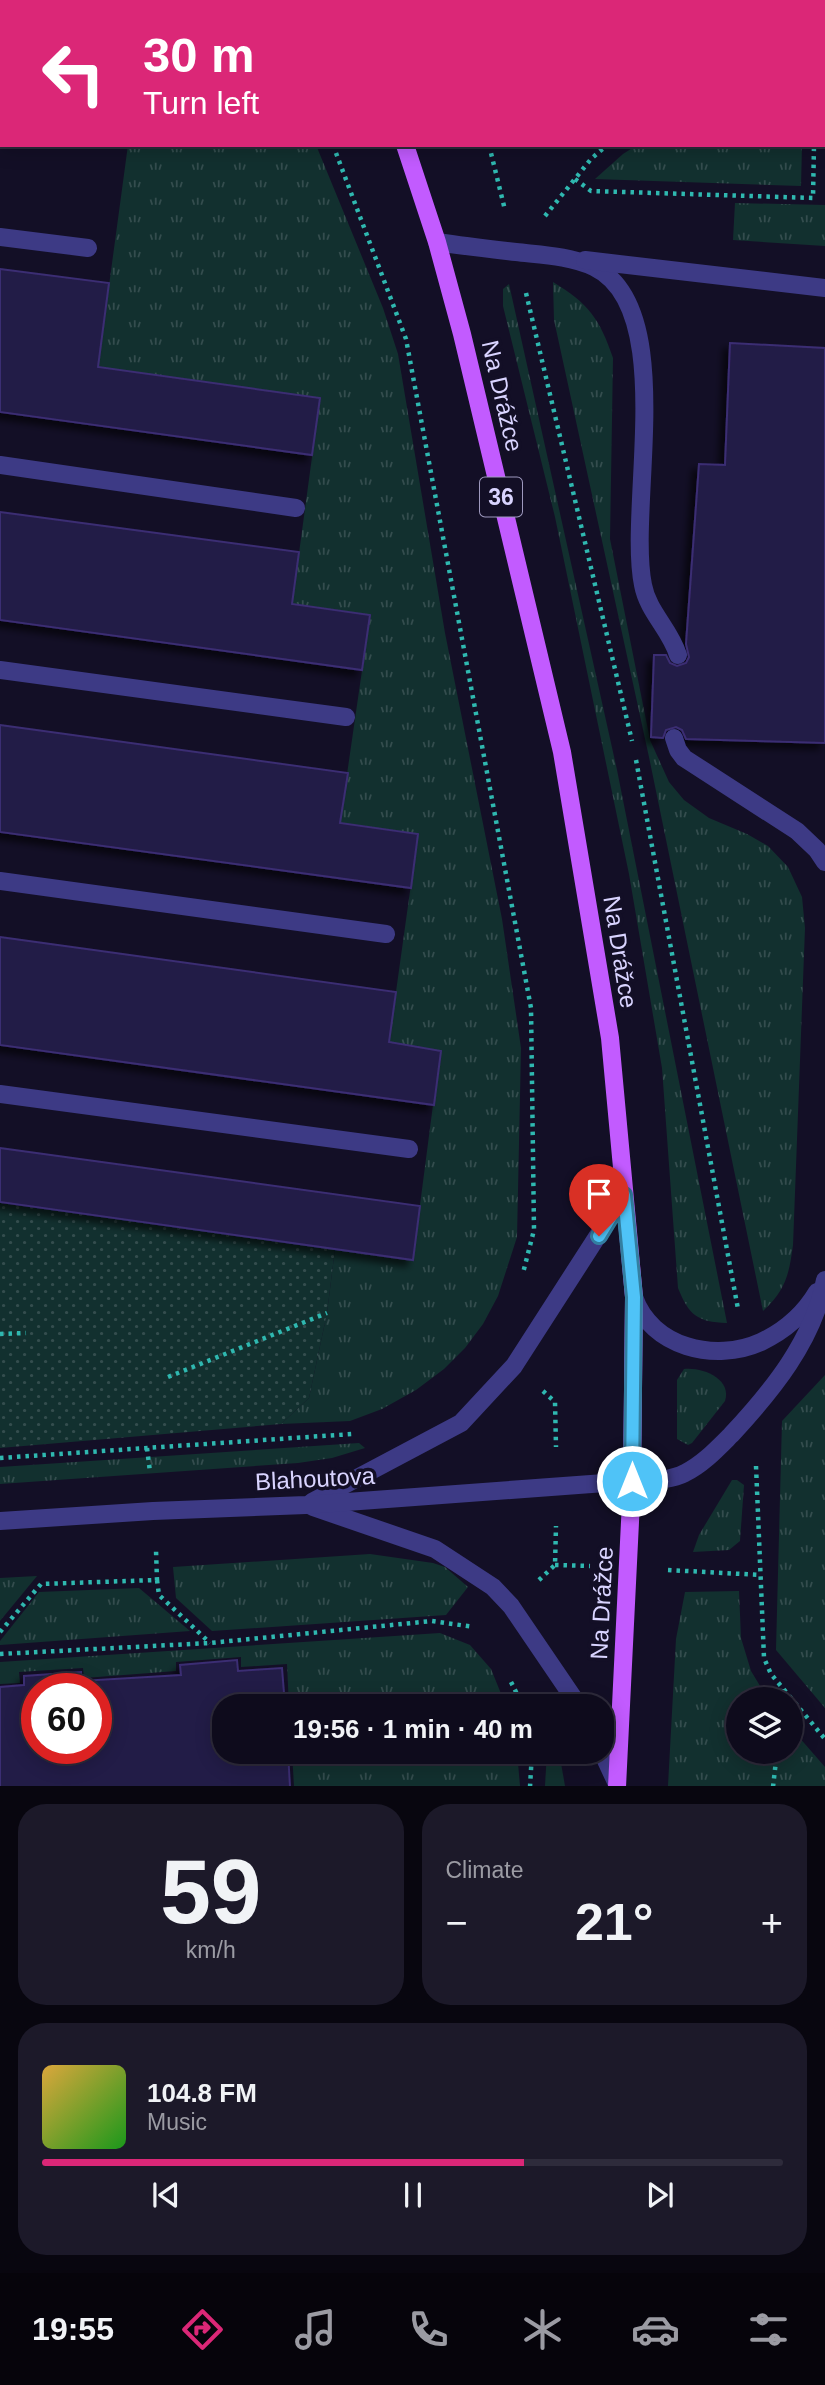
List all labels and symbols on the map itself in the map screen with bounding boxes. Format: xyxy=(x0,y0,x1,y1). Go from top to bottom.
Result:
street label: Na Drážce xyxy=(477,338,528,454)
road number: 36 xyxy=(480,477,522,516)
street label: Na Drážce xyxy=(598,894,643,1010)
pin xyxy=(569,1164,629,1236)
position arrow xyxy=(595,1444,669,1518)
street label: Blahoutova xyxy=(254,1462,376,1495)
street label: Na Drážce xyxy=(585,1546,618,1660)
speed limit sign: 60 xyxy=(21,1673,112,1764)

